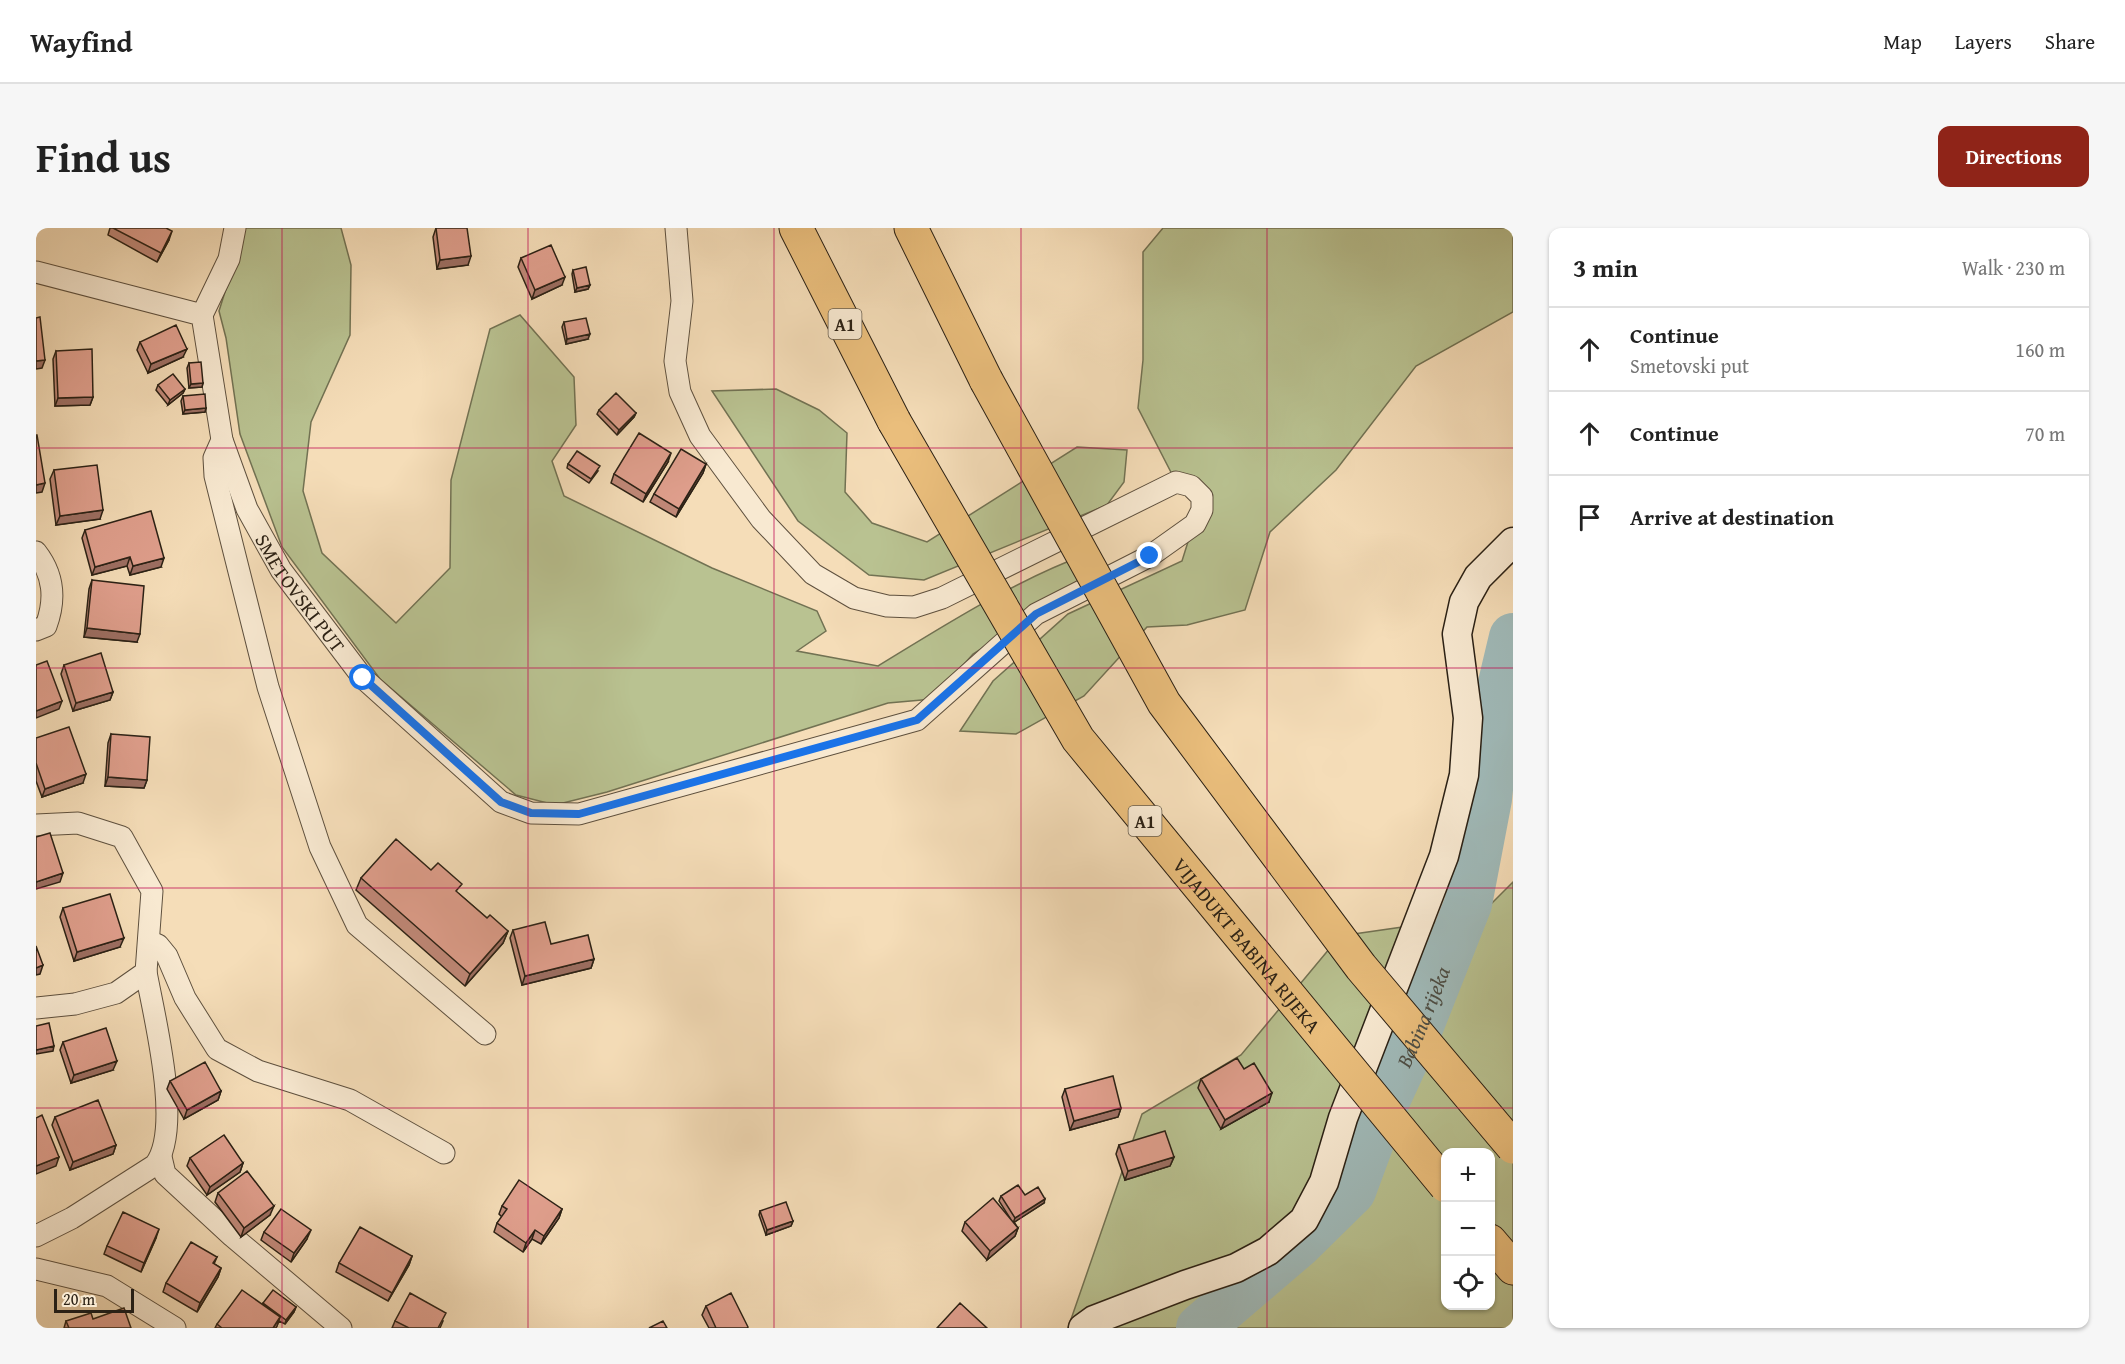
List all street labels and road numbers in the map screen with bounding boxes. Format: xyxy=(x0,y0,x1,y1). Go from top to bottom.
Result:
road number: A1 xyxy=(828,309,862,339)
street label: SMETOVSKI PUT xyxy=(249,528,353,658)
road number: A1 xyxy=(1128,806,1162,836)
street label: VIJADUKT BABINA RIJEKA xyxy=(1167,851,1328,1039)

